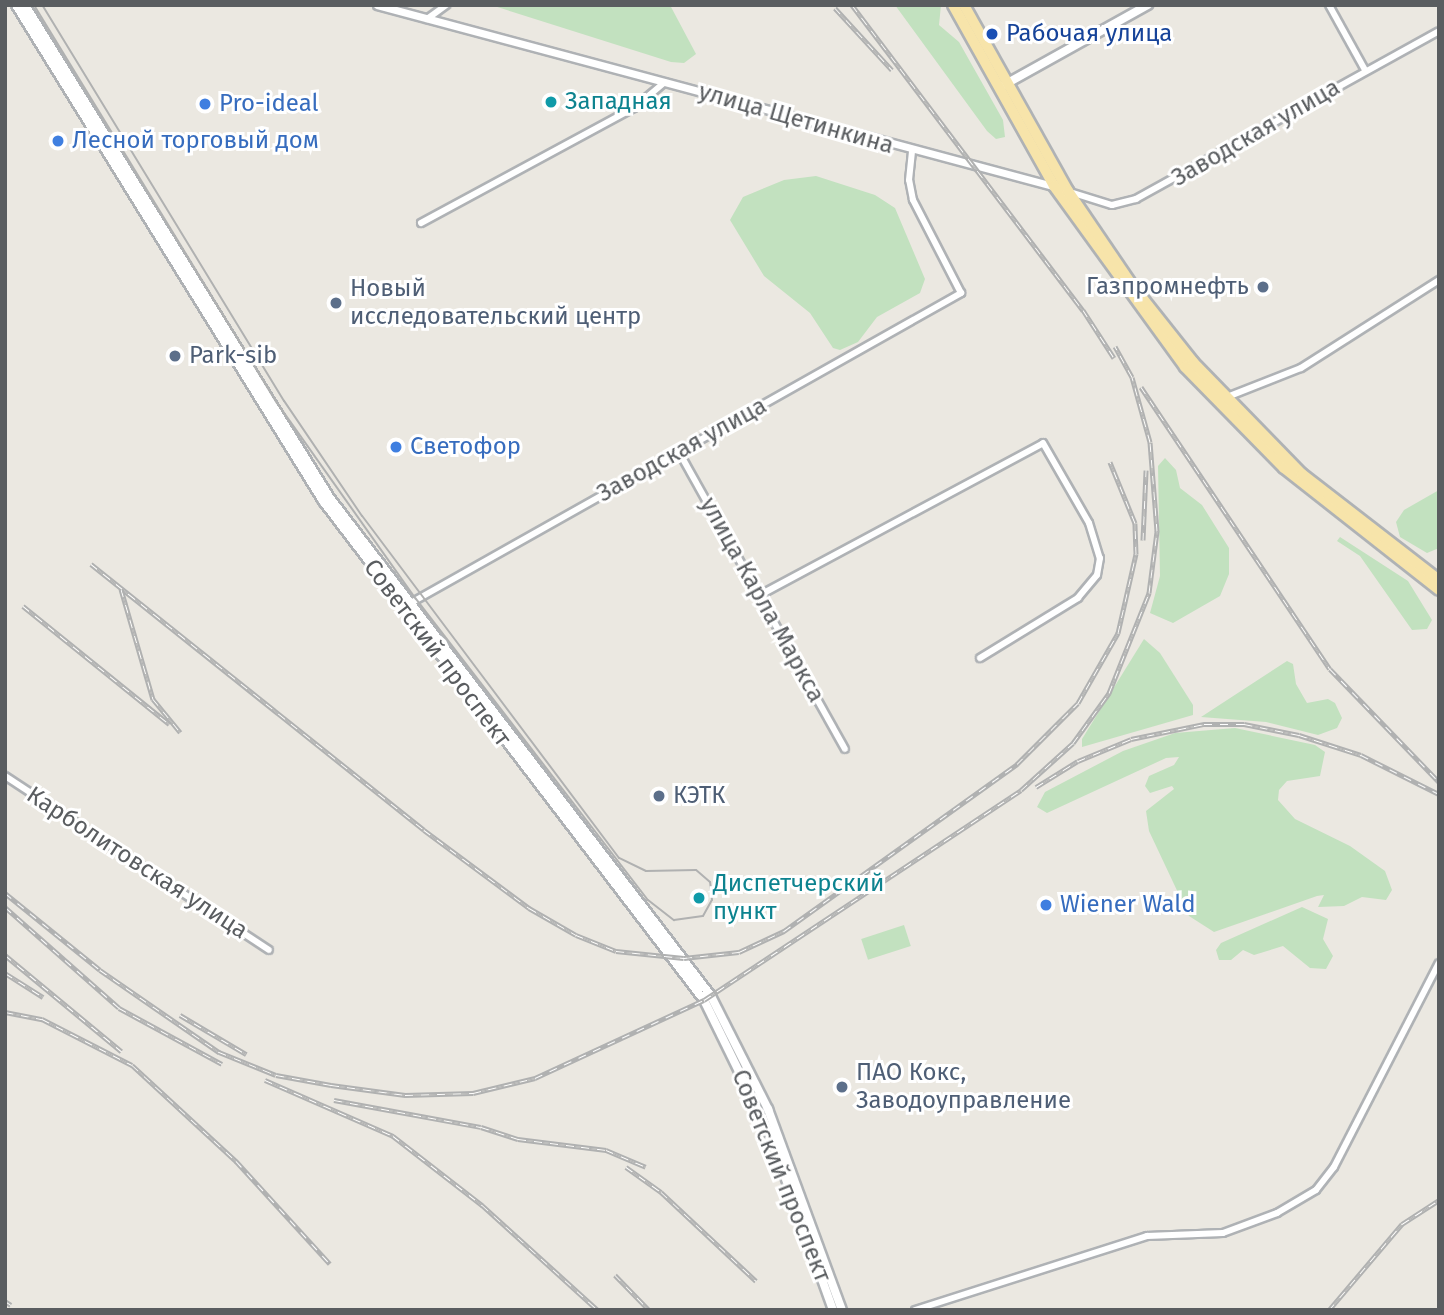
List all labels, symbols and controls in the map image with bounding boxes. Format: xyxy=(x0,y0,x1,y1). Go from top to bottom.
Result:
place label: Рабочая улица xyxy=(1006,20,1172,48)
marker: Рабочая улица xyxy=(984,26,1000,42)
street label: Заводская улица xyxy=(1167,73,1345,193)
street label: улица Щетинкина xyxy=(695,77,897,161)
place label: Западная xyxy=(565,88,672,116)
place label: Pro-ideal xyxy=(219,90,319,118)
marker: Западная xyxy=(543,94,559,110)
marker: Pro-ideal xyxy=(197,96,213,112)
place label: Лесной торговый дом xyxy=(72,127,319,155)
marker: Лесной торговый дом xyxy=(50,133,66,149)
place label: Газпромнефть xyxy=(1086,273,1249,301)
place label: Новый исследовательский центр xyxy=(350,275,641,331)
marker: Газпромнефть xyxy=(1255,279,1271,295)
marker: Новый исследовательский центр xyxy=(328,295,344,311)
place label: Park-sib xyxy=(189,342,277,370)
marker: Park-sib xyxy=(167,348,183,364)
street label: Заводская улица xyxy=(592,392,772,508)
place label: Светофор xyxy=(410,433,521,461)
marker: Светофор xyxy=(388,439,404,455)
street label: улица Карла Маркса xyxy=(694,492,830,708)
street label: Советский проспект xyxy=(357,554,517,752)
street label: Карболитовская улица xyxy=(21,781,253,945)
place label: КЭТК xyxy=(673,782,725,810)
marker: КЭТК xyxy=(651,788,667,804)
place label: Диспетчерский пункт xyxy=(713,870,884,926)
marker: Диспетчерский пункт xyxy=(691,890,707,906)
place label: Wiener Wald xyxy=(1060,891,1196,919)
marker: Wiener Wald xyxy=(1038,897,1054,913)
place label: ПАО Кокс, Заводоуправление xyxy=(856,1059,1071,1115)
street label: Советский проспект xyxy=(725,1066,837,1286)
marker: ПАО Кокс, Заводоуправление xyxy=(834,1079,850,1095)

